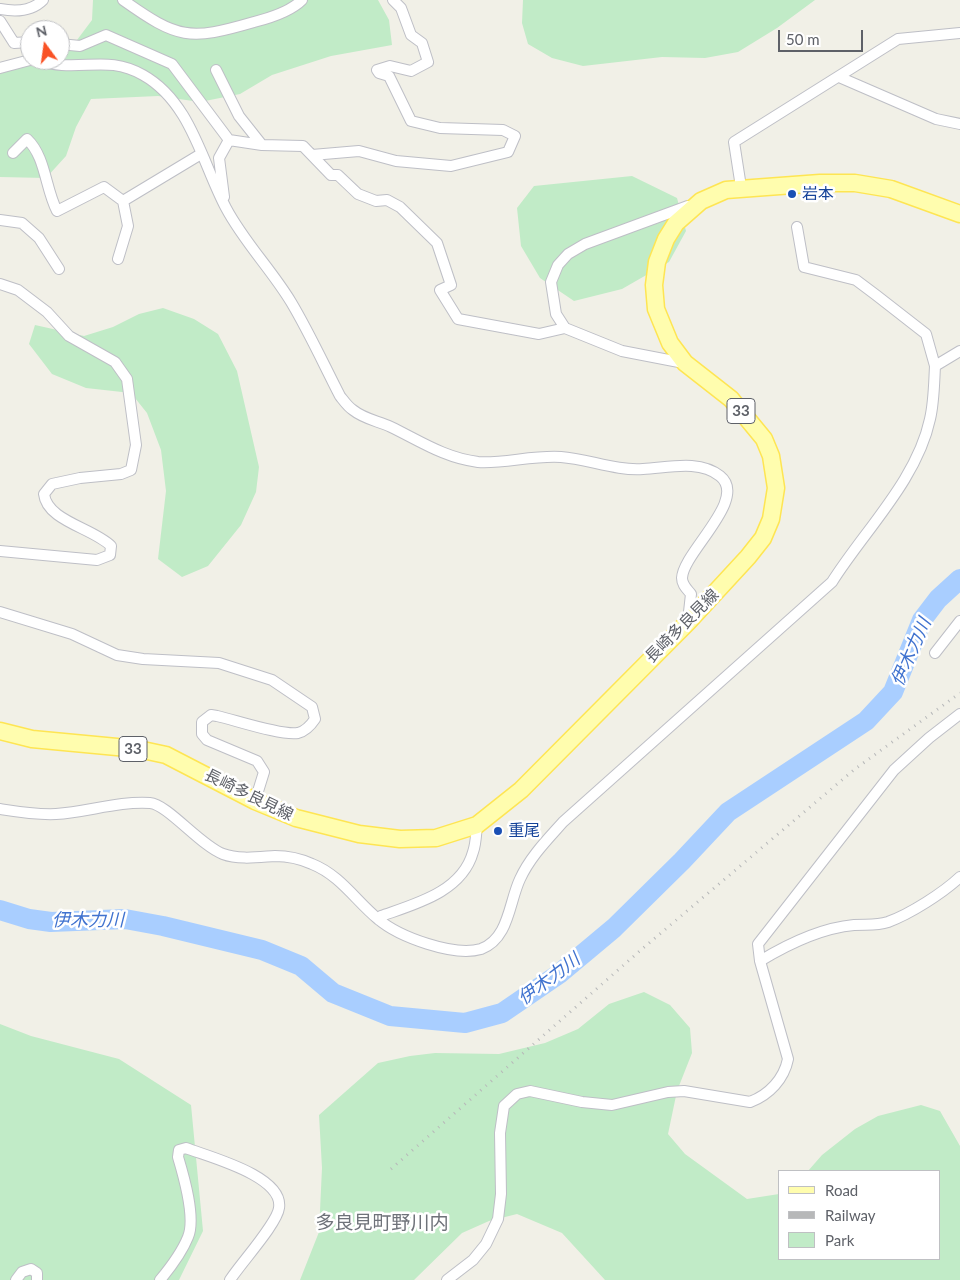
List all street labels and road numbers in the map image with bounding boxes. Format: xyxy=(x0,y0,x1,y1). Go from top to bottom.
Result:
road number: 33 xyxy=(727,398,755,424)
street label: 長崎多良見線 xyxy=(641,585,723,667)
road number: 33 xyxy=(119,736,147,762)
street label: 長崎多良見線 xyxy=(202,765,296,825)

